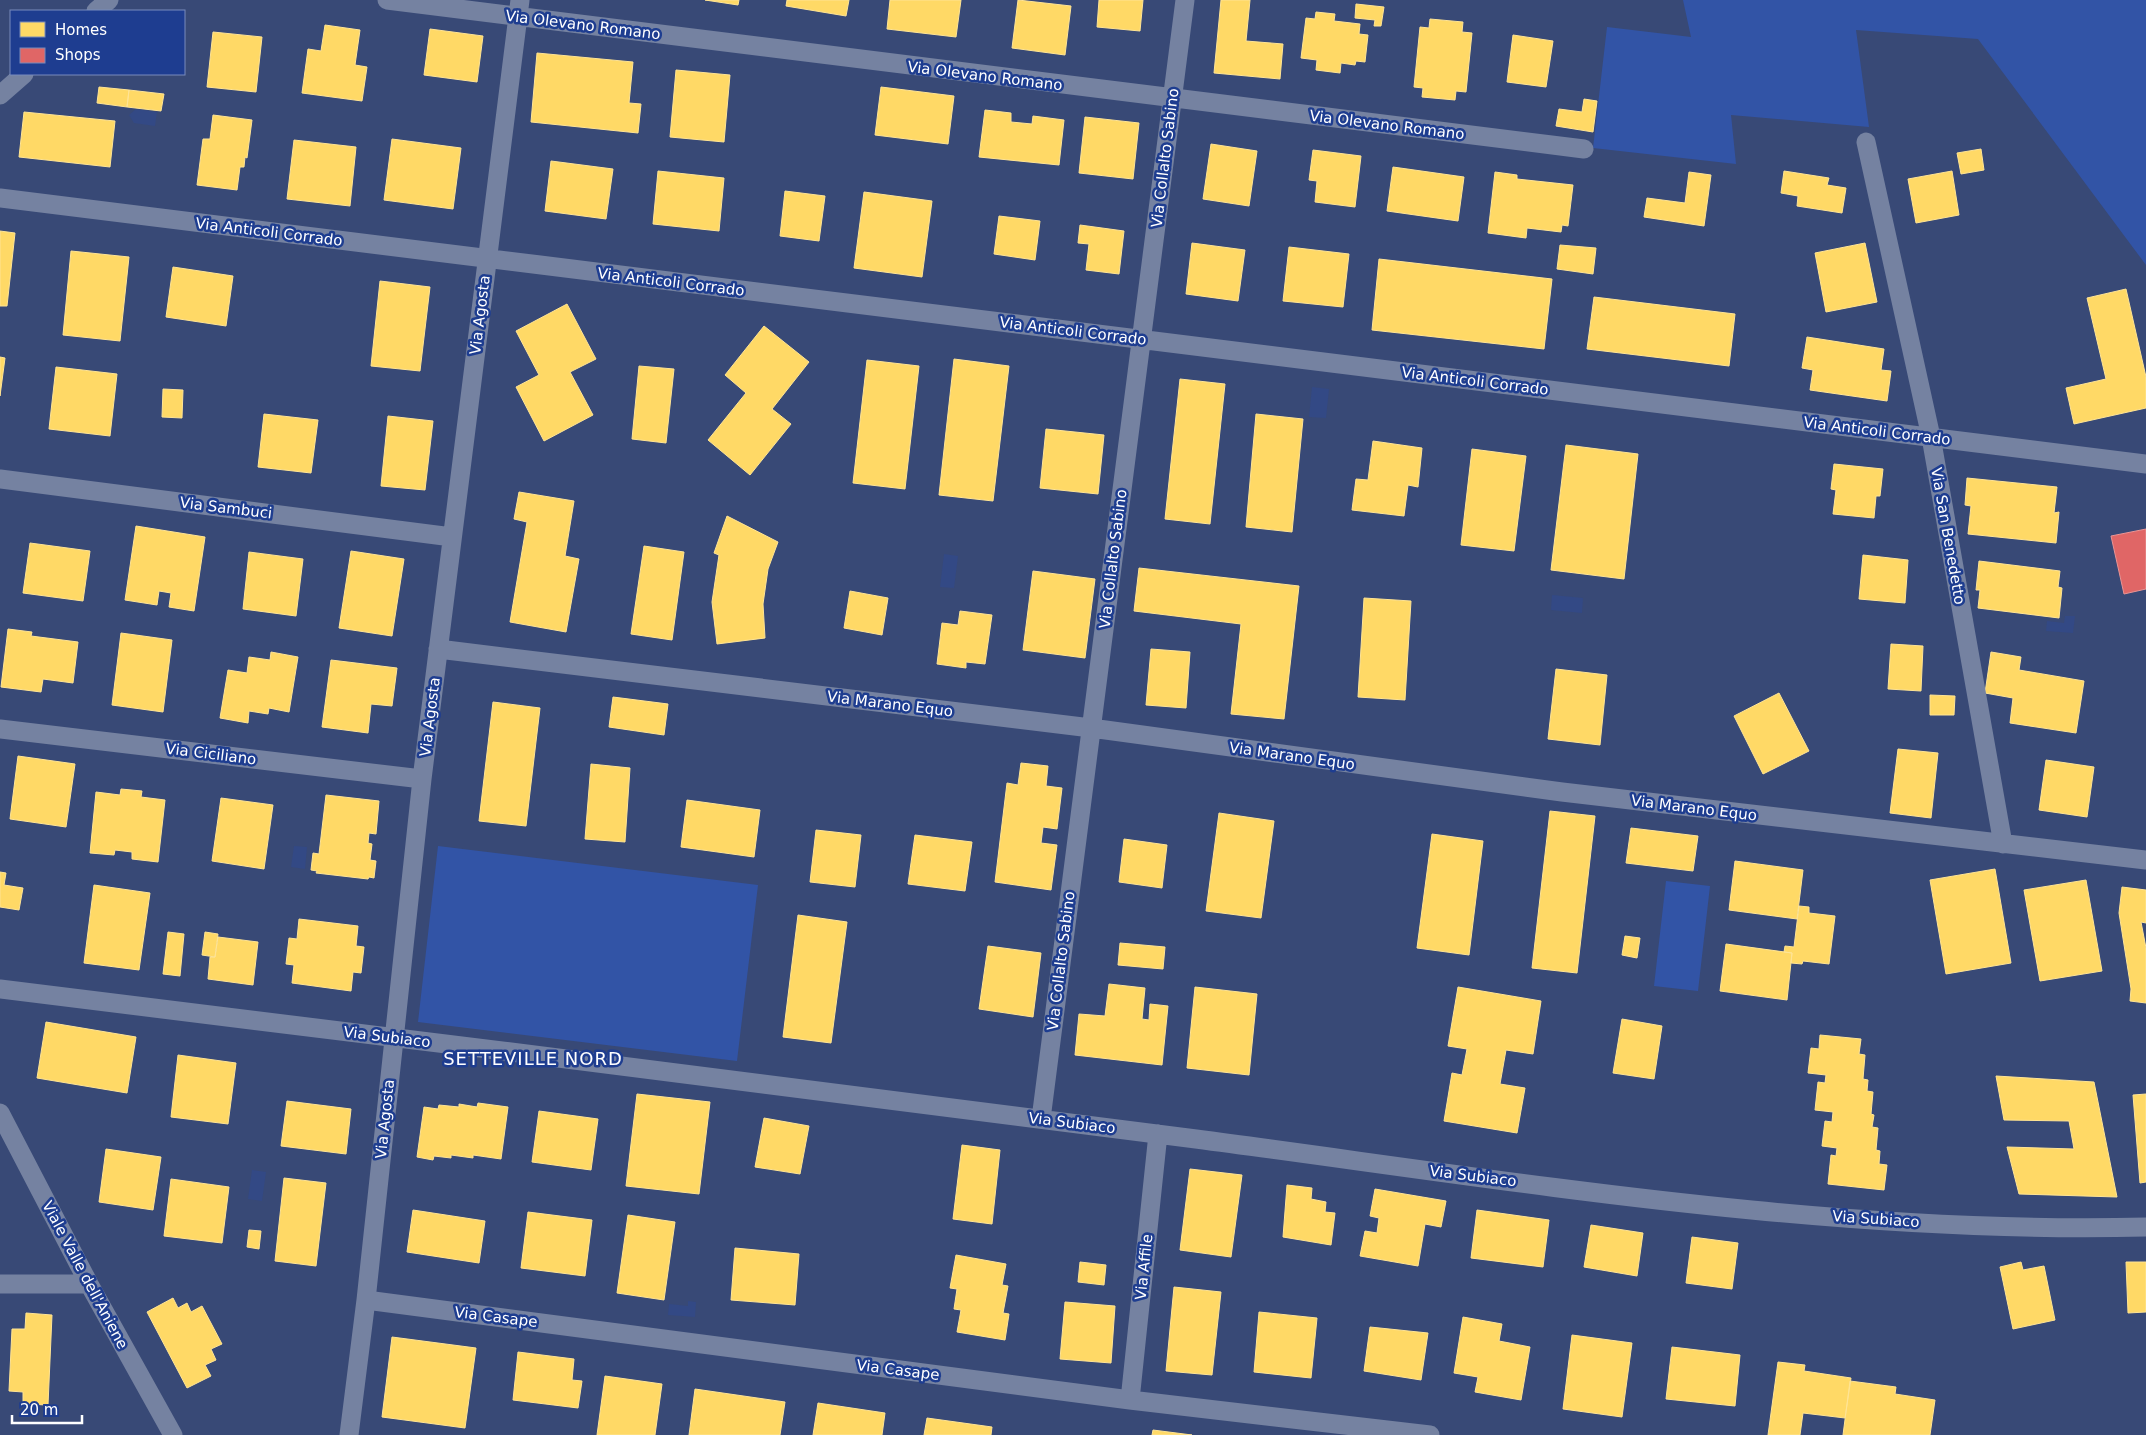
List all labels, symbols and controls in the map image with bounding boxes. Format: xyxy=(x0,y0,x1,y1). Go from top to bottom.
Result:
street label: Via Olevano Romano xyxy=(504,7,662,43)
legend xyxy=(10,10,185,75)
text: Homes xyxy=(55,21,107,39)
text: Shops xyxy=(55,46,101,64)
street label: Via Olevano Romano xyxy=(906,58,1064,94)
street label: Via Collalto Sabino xyxy=(1148,87,1182,229)
street label: Via Olevano Romano xyxy=(1308,107,1466,143)
street label: Via Anticoli Corrado xyxy=(194,214,344,250)
street label: Via Anticoli Corrado xyxy=(596,264,746,300)
street label: Via Agosta xyxy=(466,274,494,356)
street label: Via Anticoli Corrado xyxy=(998,313,1148,349)
street label: Via Anticoli Corrado xyxy=(1400,363,1550,399)
street label: Via Anticoli Corrado xyxy=(1802,413,1952,449)
street label: Via San Benedetto xyxy=(1927,466,1969,606)
street label: Via Collalto Sabino xyxy=(1096,488,1130,630)
street label: Via Sambuci xyxy=(179,493,273,523)
street label: Via Agosta xyxy=(416,676,444,758)
street label: Via Marano Equo xyxy=(826,687,954,721)
street label: Via Marano Equo xyxy=(1228,738,1356,774)
street label: Via Ciciliano xyxy=(165,740,257,768)
street label: Via Marano Equo xyxy=(1630,791,1758,825)
street label: Via Collalto Sabino xyxy=(1044,890,1078,1032)
street label: Via Subiaco xyxy=(343,1023,431,1051)
district label: SETTEVILLE NORD xyxy=(443,1048,623,1069)
street label: Via Agosta xyxy=(372,1078,398,1160)
street label: Via Subiaco xyxy=(1028,1109,1116,1137)
street label: Via Subiaco xyxy=(1429,1162,1517,1190)
street label: Viale Valle dell'Aniene xyxy=(38,1198,132,1352)
street label: Via Subiaco xyxy=(1832,1207,1920,1231)
street label: Via Affile xyxy=(1132,1233,1156,1301)
street label: Via Casape xyxy=(453,1303,539,1331)
street label: Via Casape xyxy=(855,1356,941,1384)
scale bar xyxy=(12,1392,82,1424)
text: 20 m xyxy=(20,1401,58,1419)

